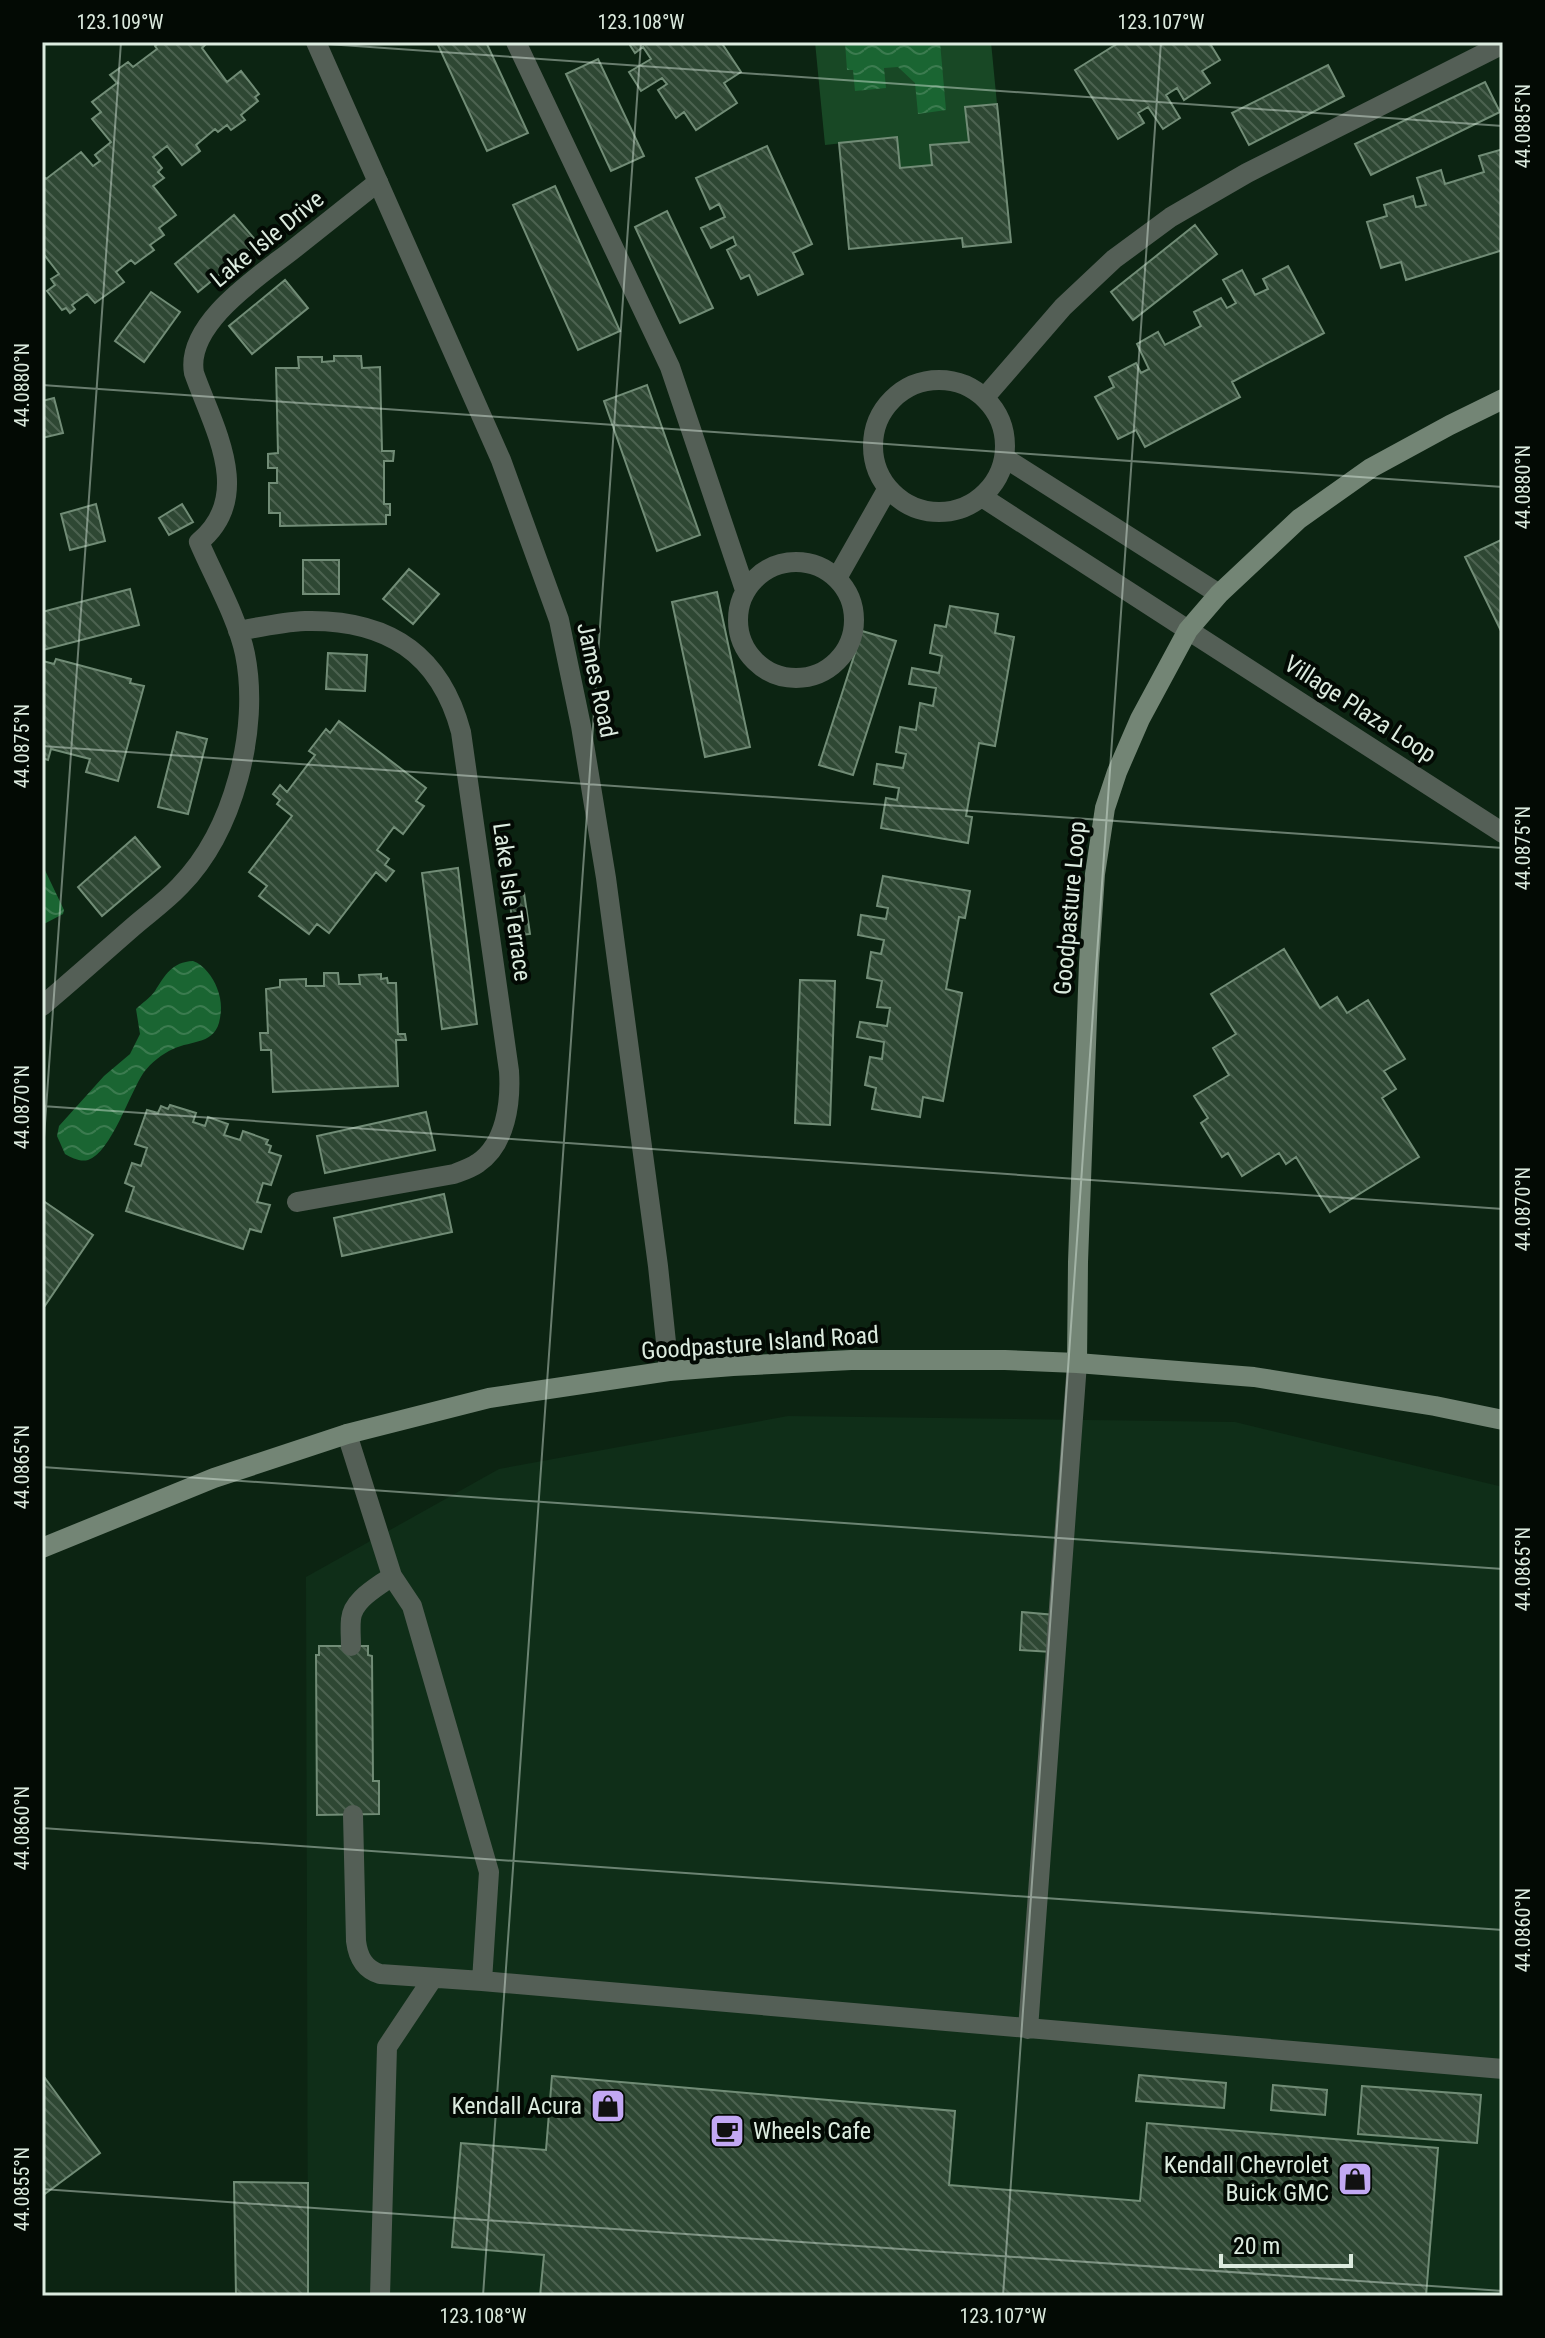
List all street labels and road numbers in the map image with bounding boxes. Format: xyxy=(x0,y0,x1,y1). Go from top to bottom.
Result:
street label: Lake Isle Drive xyxy=(205,185,329,293)
street label: James Road xyxy=(571,620,623,740)
street label: Village Plaza Loop xyxy=(1279,650,1441,768)
street label: Goodpasture Loop xyxy=(1048,820,1092,996)
street label: Lake Isle Terrace xyxy=(487,821,537,983)
street label: Goodpasture Island Road xyxy=(640,1321,880,1365)

